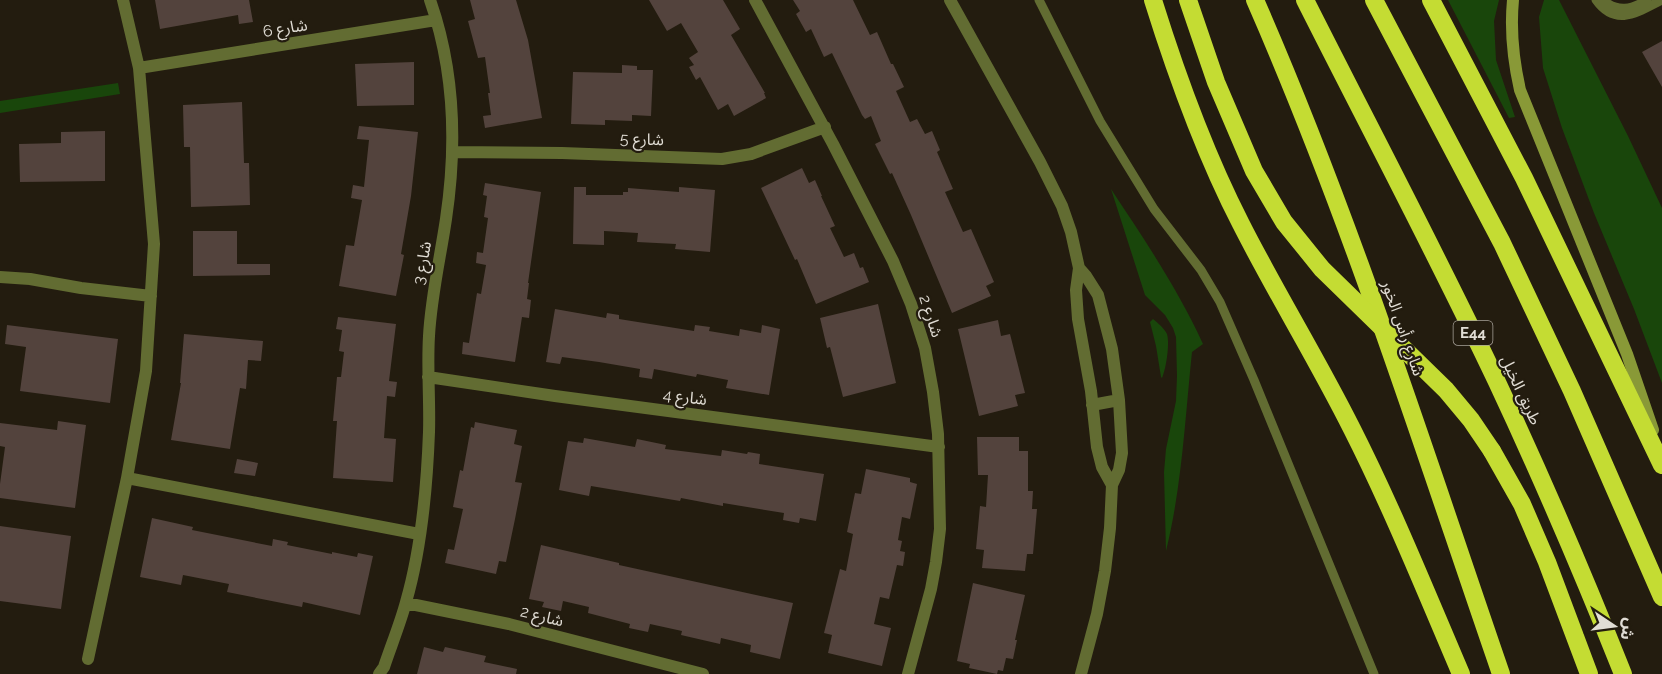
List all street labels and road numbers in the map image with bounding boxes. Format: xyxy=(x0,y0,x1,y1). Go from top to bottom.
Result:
street label: شارع 6 xyxy=(261,15,309,44)
street label: شارع 5 xyxy=(620,129,664,152)
street label: شارع 3 xyxy=(409,240,438,287)
street label: شارع رأس الخور xyxy=(1375,277,1428,379)
street label: شارع 2 xyxy=(912,292,947,341)
road number: E44 xyxy=(1454,321,1492,345)
street label: طريق الخيل xyxy=(1496,352,1545,428)
street label: شارع 4 xyxy=(662,385,708,412)
street label: شارع 2 xyxy=(518,602,565,633)

